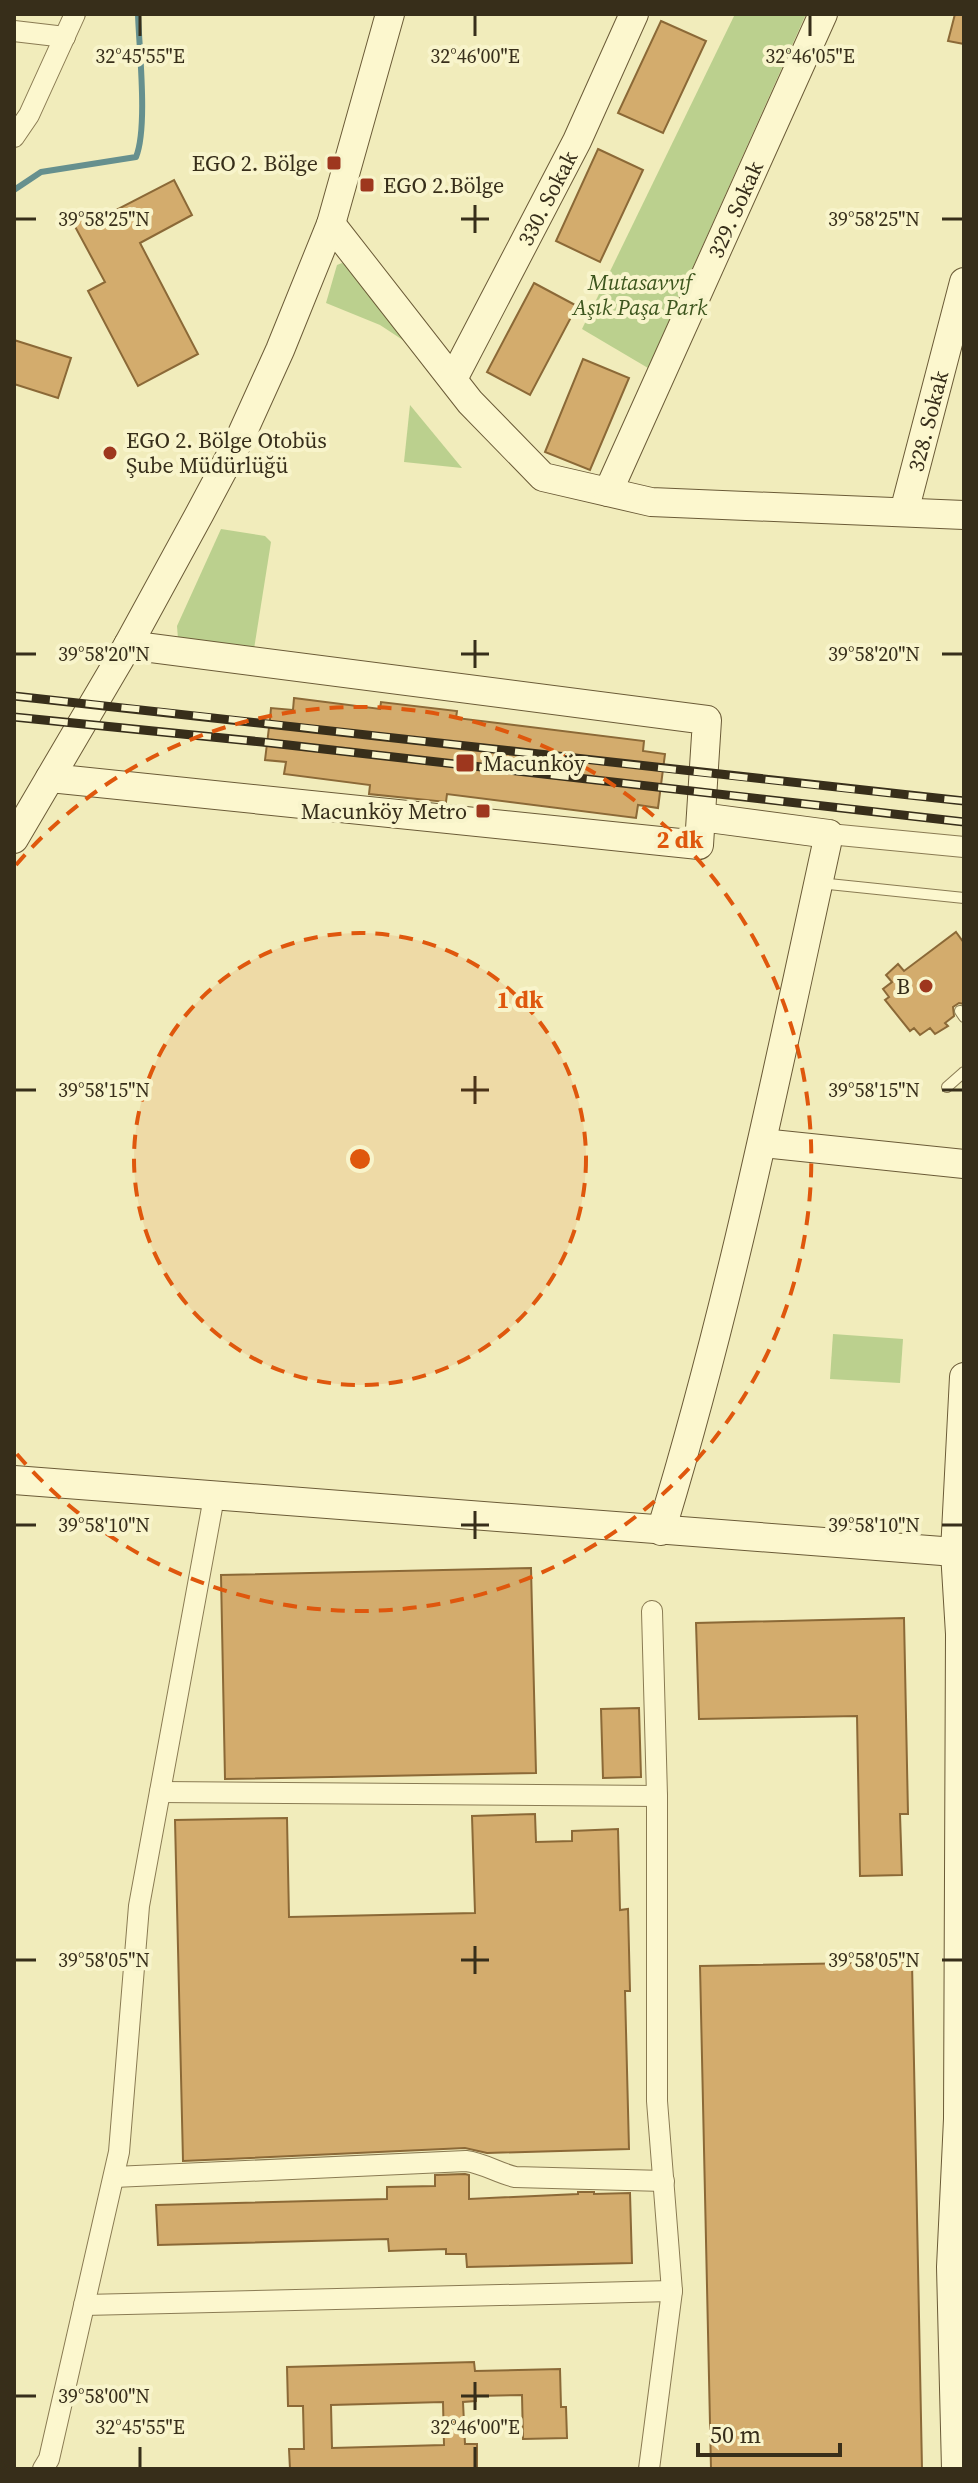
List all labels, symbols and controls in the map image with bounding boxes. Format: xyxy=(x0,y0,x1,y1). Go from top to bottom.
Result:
text: 32°45'55"E xyxy=(95,42,185,70)
text: 32°46'00"E xyxy=(430,42,520,70)
text: 32°46'05"E xyxy=(765,42,855,70)
street label: 330. Sokak xyxy=(510,145,585,251)
place label: EGO 2. Bölge xyxy=(192,148,318,178)
marker: EGO 2. Bölge xyxy=(325,154,343,172)
street label: 329. Sokak xyxy=(700,155,770,263)
place label: EGO 2.Bölge xyxy=(383,170,504,200)
marker: EGO 2.Bölge xyxy=(358,176,376,194)
text: 39°58'25"N xyxy=(58,205,150,233)
text: 39°58'25"N xyxy=(828,205,920,233)
park label: Mutasavvıf Aşık Paşa Park xyxy=(571,267,708,322)
street label: 328. Sokak xyxy=(900,366,956,475)
place label: EGO 2. Bölge Otobüs Şube Müdürlüğü xyxy=(126,425,327,480)
marker: EGO 2. Bölge Otobüs Şube Müdürlüğü xyxy=(101,444,119,462)
text: 39°58'20"N xyxy=(58,640,150,668)
text: 39°58'20"N xyxy=(828,640,920,668)
place label: Macunköy xyxy=(483,748,586,778)
marker: Macunköy xyxy=(454,752,476,774)
place label: Macunköy Metro xyxy=(301,796,467,826)
marker: Macunköy Metro xyxy=(474,802,492,820)
text: 2 dk xyxy=(657,823,704,856)
place label: B xyxy=(896,971,910,1001)
marker: B xyxy=(917,977,935,995)
text: 1 dk xyxy=(497,983,544,1016)
text: 39°58'15"N xyxy=(58,1076,150,1104)
text: 39°58'15"N xyxy=(828,1076,920,1104)
centre of rings xyxy=(346,1145,374,1173)
text: 39°58'10"N xyxy=(58,1511,150,1539)
text: 39°58'10"N xyxy=(828,1511,920,1539)
text: 39°58'05"N xyxy=(58,1946,150,1974)
text: 39°58'05"N xyxy=(828,1946,920,1974)
text: 39°58'00"N xyxy=(58,2382,150,2410)
scale bar xyxy=(698,2407,840,2457)
text: 32°45'55"E xyxy=(95,2413,185,2441)
text: 32°46'00"E xyxy=(430,2413,520,2441)
text: 50 m xyxy=(710,2418,761,2451)

